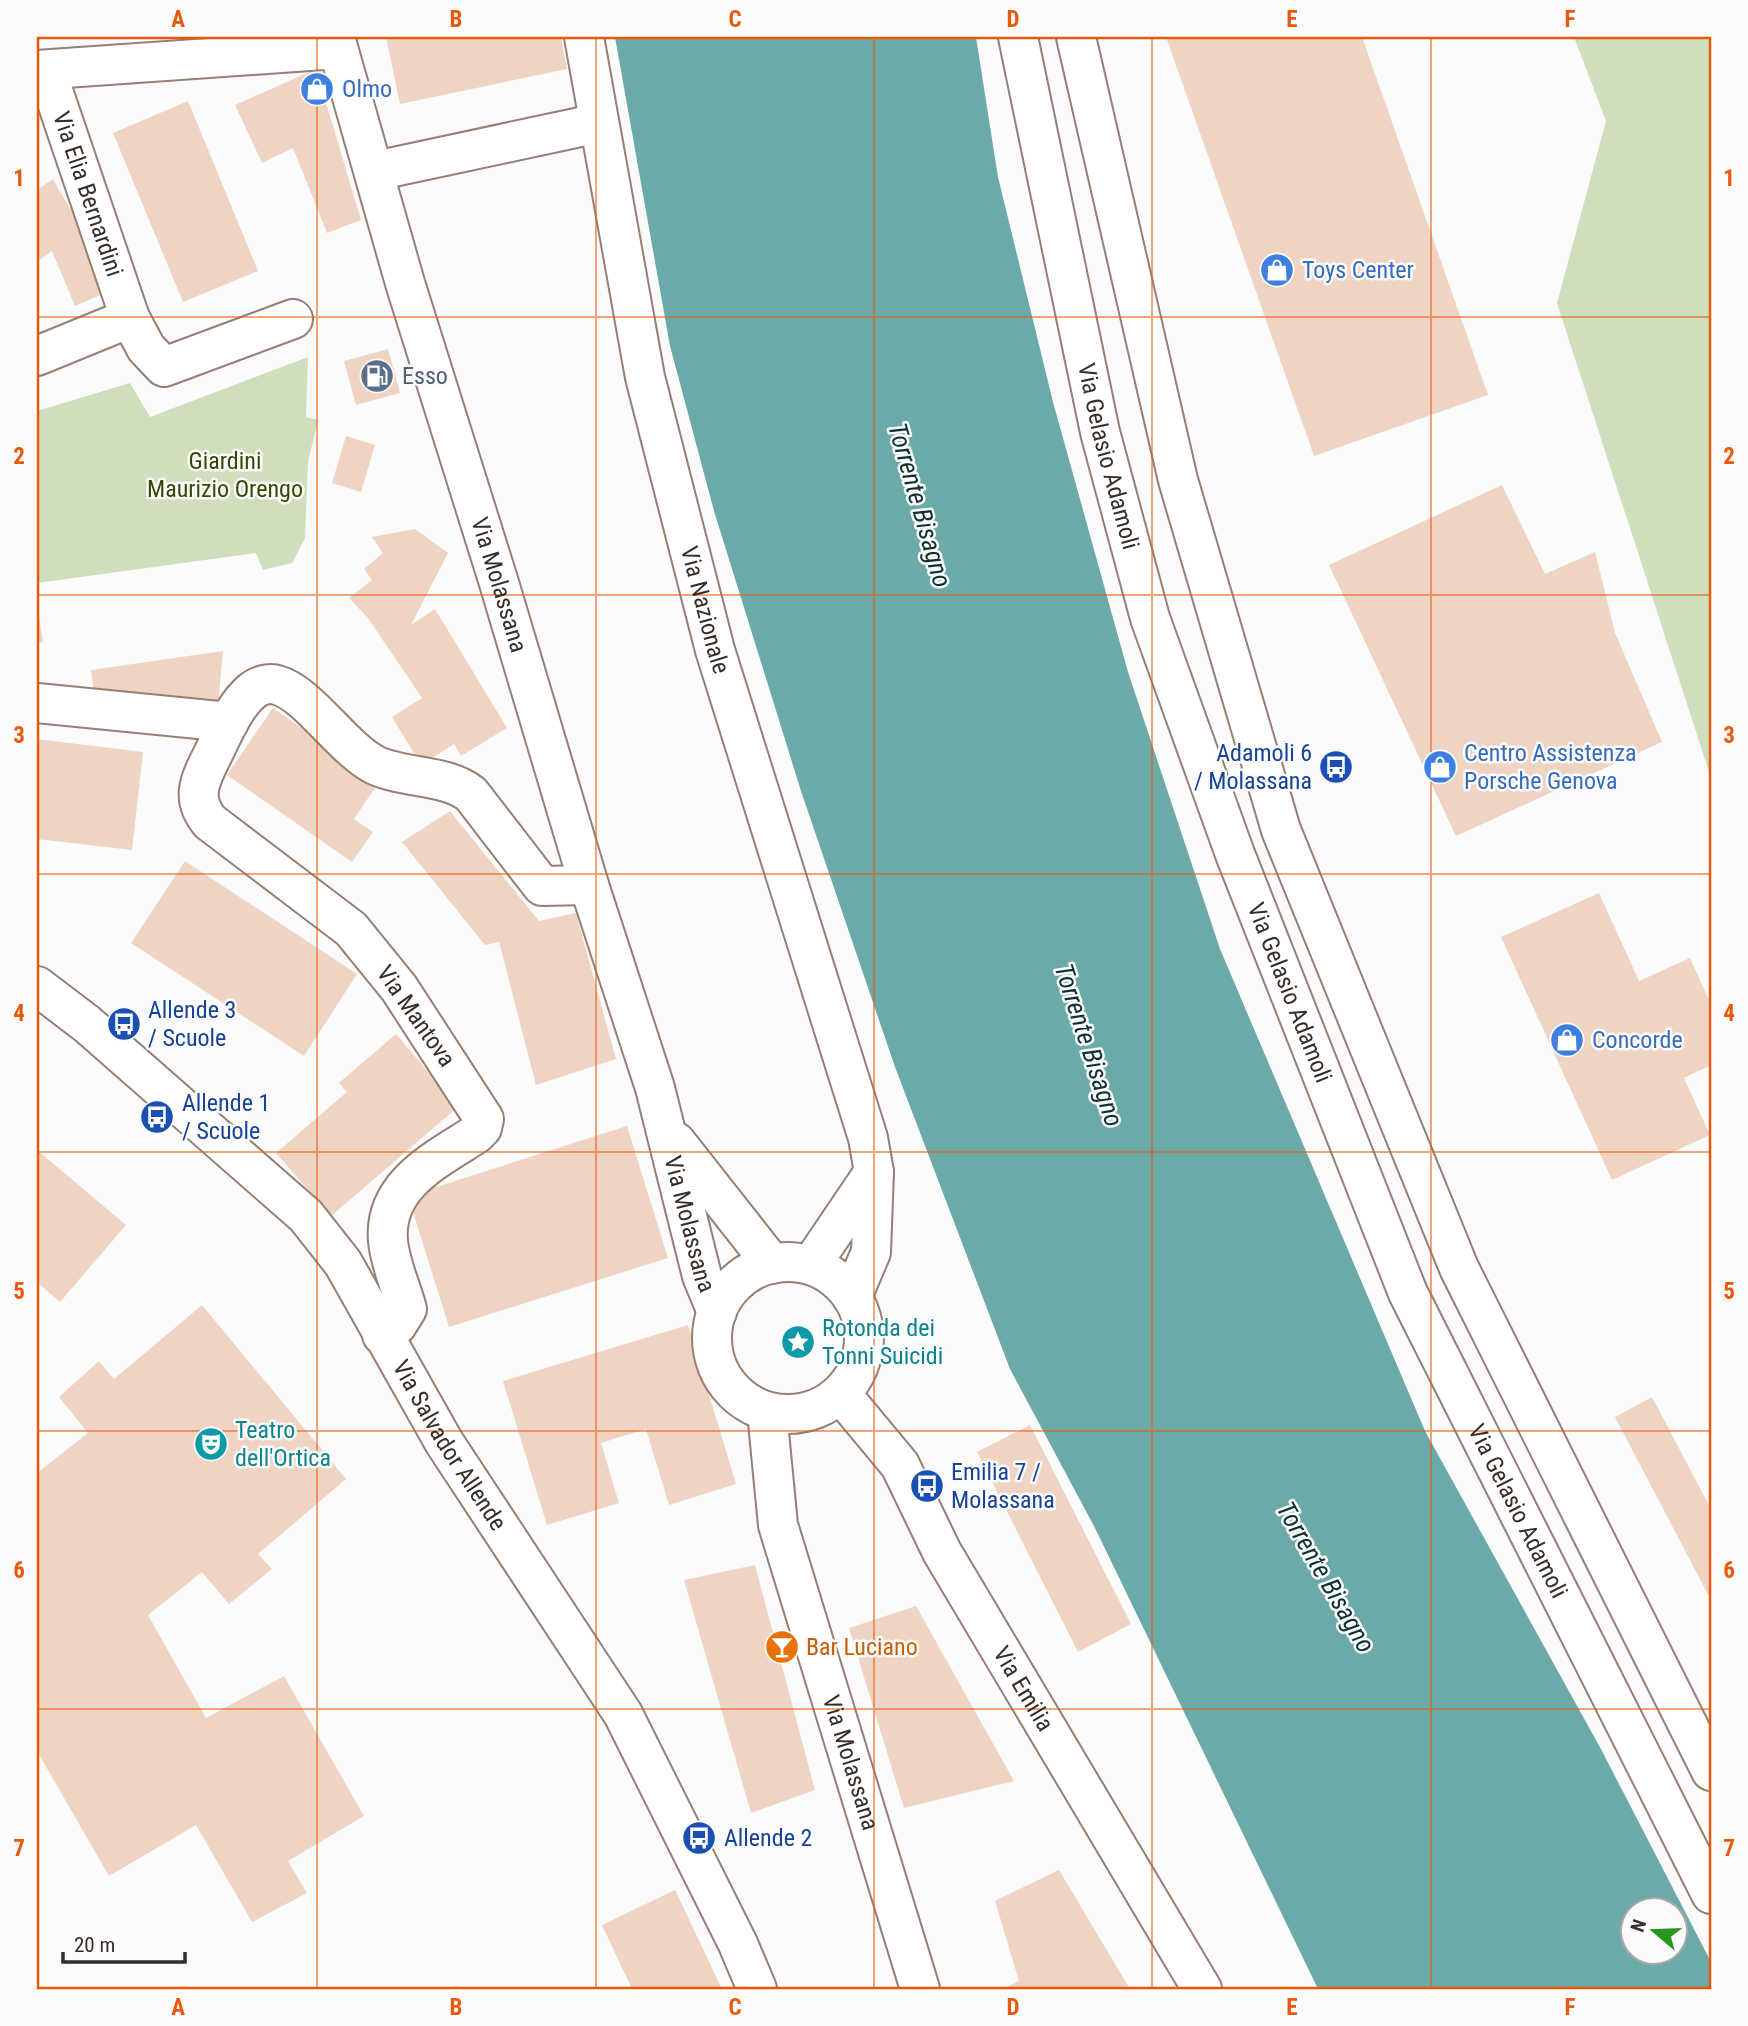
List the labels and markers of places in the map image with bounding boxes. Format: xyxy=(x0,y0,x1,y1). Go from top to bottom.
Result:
shop icon: Olmo xyxy=(298,70,336,108)
place label: Olmo xyxy=(342,75,392,103)
shop icon: Toys Center xyxy=(1258,251,1296,289)
place label: Toys Center xyxy=(1302,256,1414,284)
fuel station icon: Esso xyxy=(358,357,396,395)
place label: Esso xyxy=(402,362,448,390)
place label: Adamoli 6 / Molassana xyxy=(1194,739,1312,795)
place label: Centro Assistenza Porsche Genova xyxy=(1464,739,1636,795)
bus stop icon: Adamoli 6 / Molassana xyxy=(1317,748,1355,786)
shop icon: Centro Assistenza Porsche Genova xyxy=(1421,748,1459,786)
place label: Allende 3 / Scuole xyxy=(148,996,236,1052)
bus stop icon: Allende 3 / Scuole xyxy=(105,1005,143,1043)
shop icon: Concorde xyxy=(1548,1021,1586,1059)
place label: Concorde xyxy=(1592,1026,1683,1054)
place label: Allende 1 / Scuole xyxy=(182,1089,270,1145)
bus stop icon: Allende 1 / Scuole xyxy=(138,1098,176,1136)
place label: Rotonda dei Tonni Suicidi xyxy=(822,1314,943,1370)
place icon: Rotonda dei Tonni Suicidi xyxy=(779,1323,817,1361)
place label: Teatro dell'Ortica xyxy=(235,1416,331,1472)
theatre icon: Teatro dell'Ortica xyxy=(192,1425,230,1463)
place label: Emilia 7 / Molassana xyxy=(951,1458,1055,1514)
bus stop icon: Emilia 7 / Molassana xyxy=(908,1467,946,1505)
bar icon: Bar Luciano xyxy=(763,1628,801,1666)
place label: Bar Luciano xyxy=(806,1633,918,1661)
bus stop icon: Allende 2 xyxy=(680,1819,718,1857)
place label: Allende 2 xyxy=(724,1824,812,1852)

